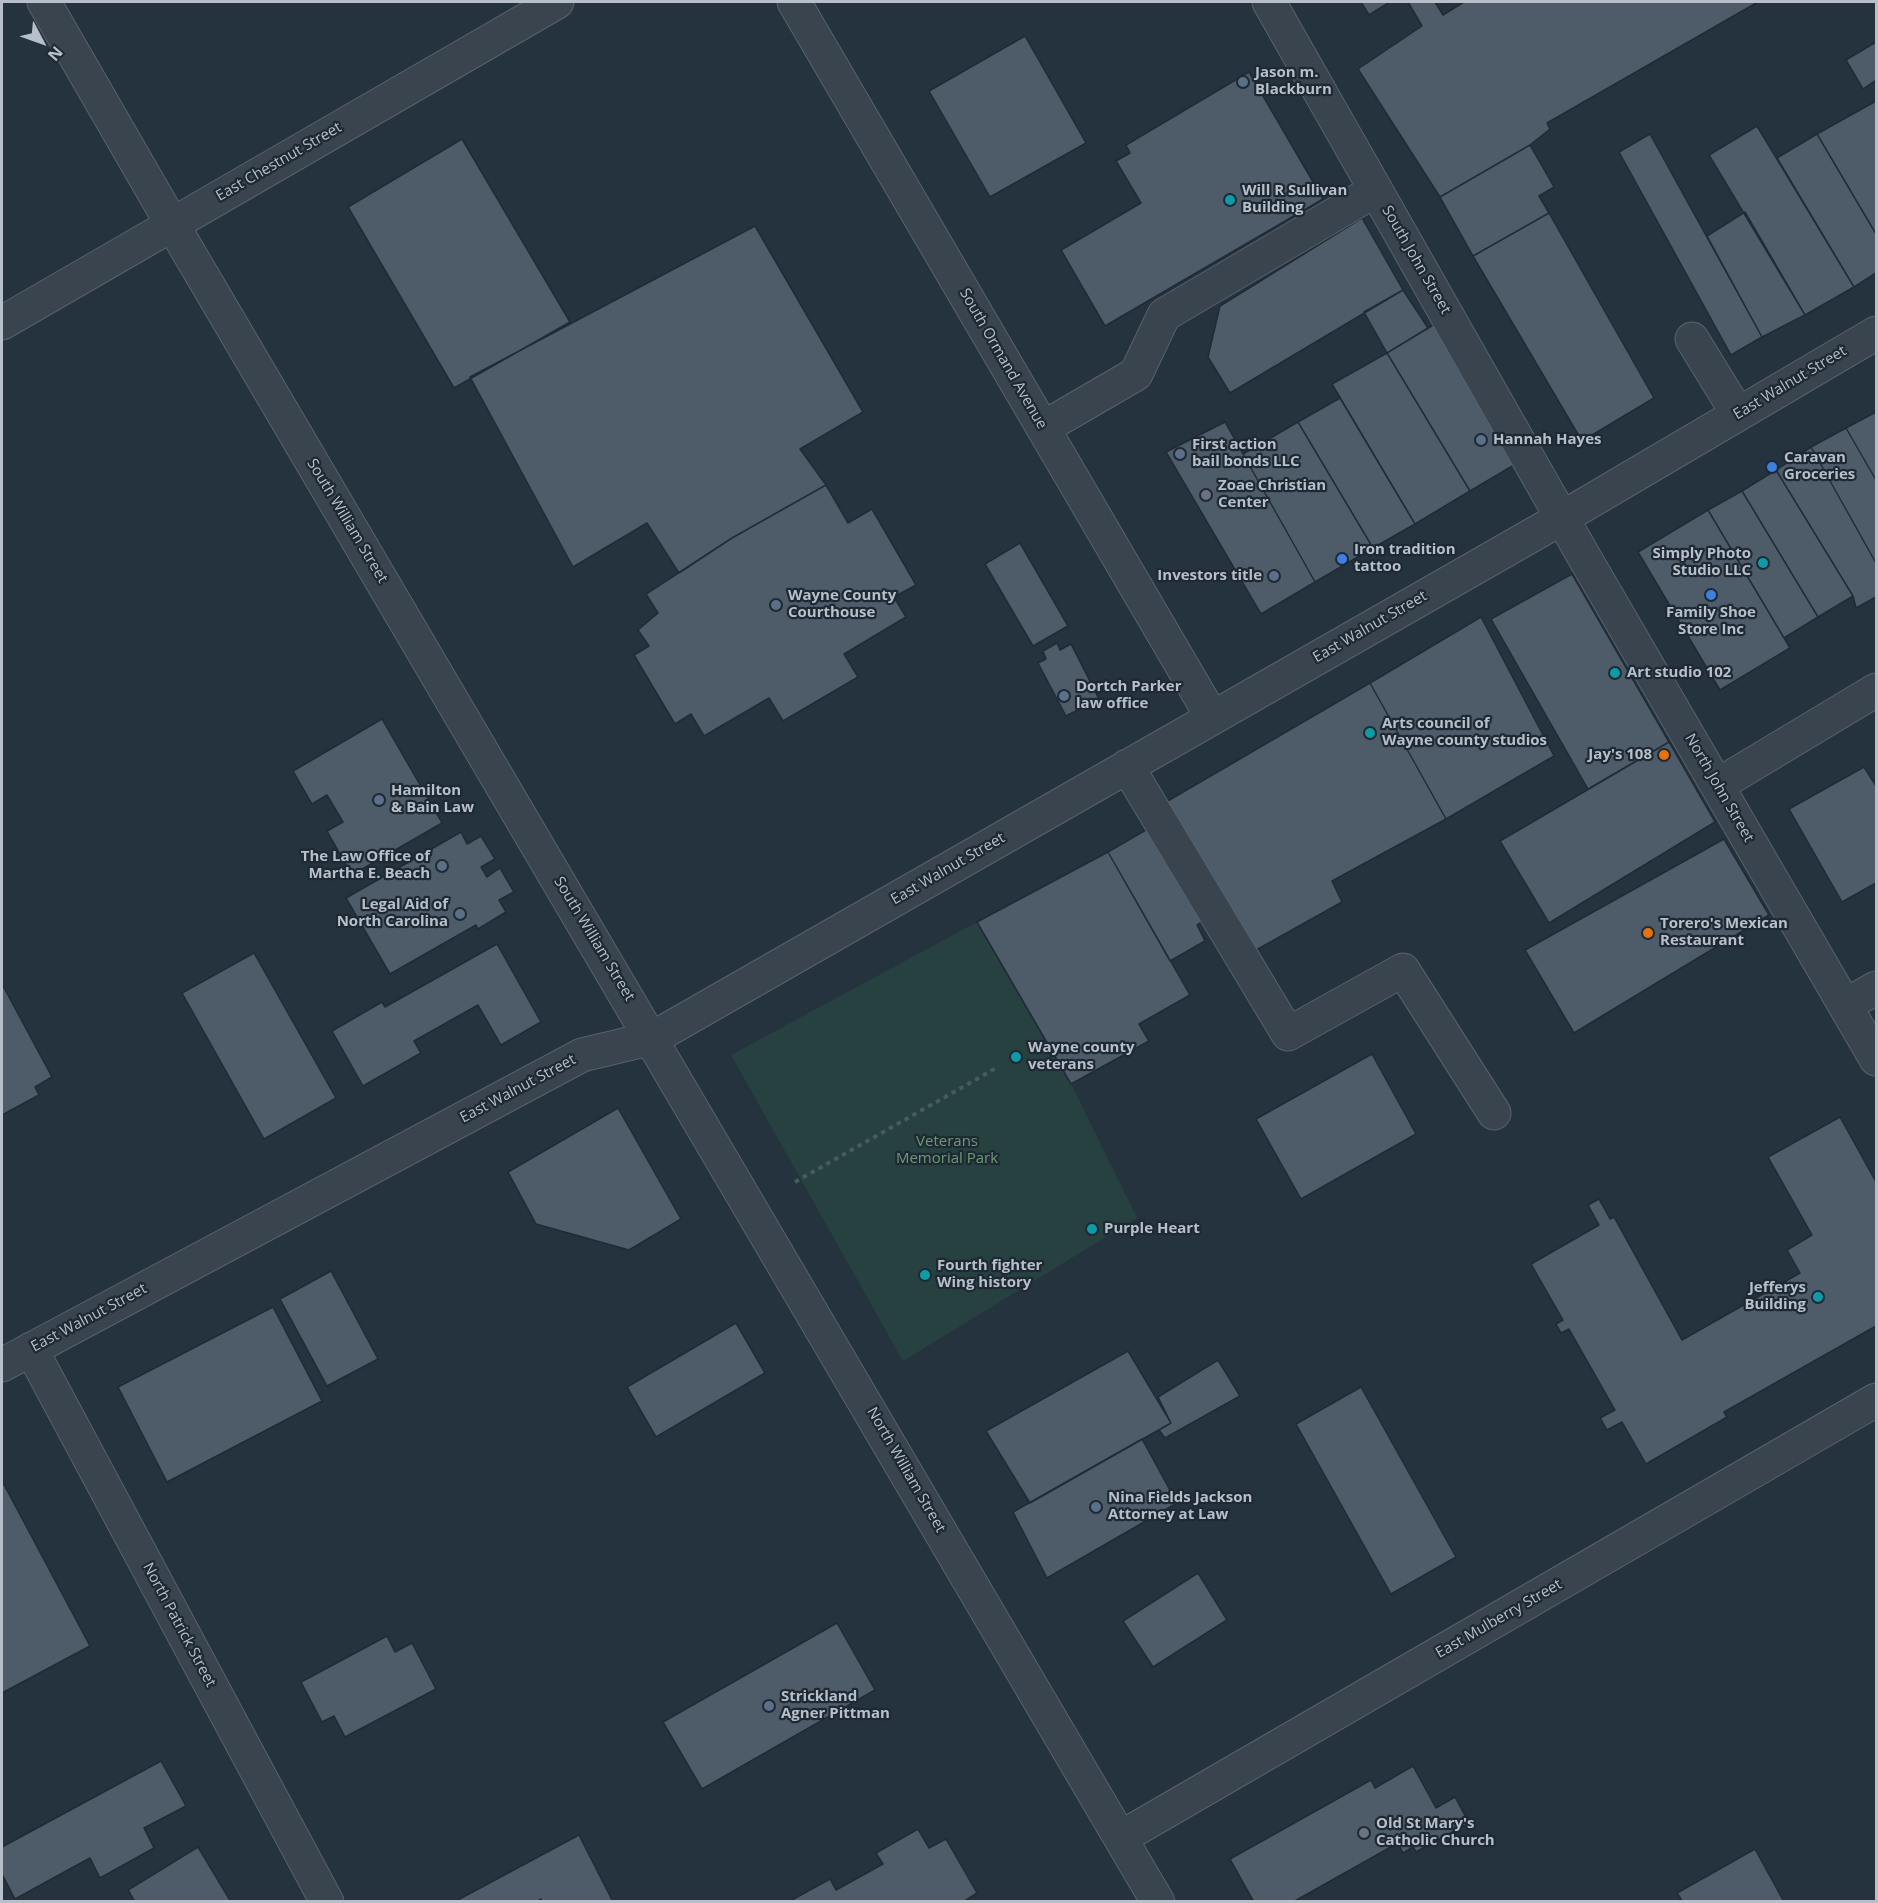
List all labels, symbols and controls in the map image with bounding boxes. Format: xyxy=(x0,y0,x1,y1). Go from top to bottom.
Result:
north arrow xyxy=(12,12,72,72)
text: N xyxy=(43,42,68,66)
place label: Jason m. Blackburn xyxy=(1255,64,1332,99)
marker: Jason m. Blackburn xyxy=(1236,75,1250,89)
street label: East Chestnut Street xyxy=(213,119,345,205)
place label: Will R Sullivan Building xyxy=(1242,182,1347,217)
marker: Will R Sullivan Building xyxy=(1223,193,1237,207)
street label: South John Street xyxy=(1378,203,1454,317)
street label: South Ormand Avenue xyxy=(955,285,1051,433)
street label: East Walnut Street xyxy=(1730,342,1850,424)
place label: Hannah Hayes xyxy=(1493,431,1601,449)
marker: Hannah Hayes xyxy=(1474,433,1488,447)
place label: First action bail bonds LLC xyxy=(1192,436,1300,471)
marker: First action bail bonds LLC xyxy=(1173,447,1187,461)
place label: Caravan Groceries xyxy=(1784,449,1855,484)
street label: South William Street xyxy=(303,456,391,586)
marker: Caravan Groceries xyxy=(1765,460,1779,474)
place label: Zoae Christian Center xyxy=(1218,477,1326,512)
marker: Zoae Christian Center xyxy=(1199,488,1213,502)
place label: Iron tradition tattoo xyxy=(1354,541,1456,576)
place label: Simply Photo Studio LLC xyxy=(1653,545,1751,580)
marker: Iron tradition tattoo xyxy=(1335,552,1349,566)
marker: Simply Photo Studio LLC xyxy=(1756,556,1770,570)
place label: Investors title xyxy=(1157,567,1262,585)
marker: Investors title xyxy=(1267,569,1281,583)
place label: Wayne County Courthouse xyxy=(788,587,896,622)
street label: East Walnut Street xyxy=(1310,587,1430,667)
marker: Family Shoe Store Inc xyxy=(1704,588,1718,602)
marker: Wayne County Courthouse xyxy=(769,598,783,612)
place label: Family Shoe Store Inc xyxy=(1666,604,1756,639)
place label: Art studio 102 xyxy=(1627,664,1731,682)
marker: Art studio 102 xyxy=(1608,666,1622,680)
place label: Dortch Parker law office xyxy=(1076,678,1181,713)
marker: Dortch Parker law office xyxy=(1057,689,1071,703)
place label: Arts council of Wayne county studios xyxy=(1382,715,1547,750)
marker: Arts council of Wayne county studios xyxy=(1363,726,1377,740)
street label: North John Street xyxy=(1681,731,1757,845)
place label: Jay's 108 xyxy=(1588,746,1652,764)
marker: Jay's 108 xyxy=(1657,748,1671,762)
place label: Hamilton & Bain Law xyxy=(391,782,474,817)
marker: Hamilton & Bain Law xyxy=(372,793,386,807)
street label: East Walnut Street xyxy=(888,829,1008,909)
place label: The Law Office of Martha E. Beach xyxy=(301,848,430,883)
marker: The Law Office of Martha E. Beach xyxy=(435,859,449,873)
street label: South William Street xyxy=(550,874,638,1004)
place label: Legal Aid of North Carolina xyxy=(337,896,448,931)
marker: Legal Aid of North Carolina xyxy=(453,907,467,921)
place label: Torero's Mexican Restaurant xyxy=(1660,915,1788,950)
marker: Torero's Mexican Restaurant xyxy=(1641,926,1655,940)
place label: Wayne county veterans xyxy=(1028,1039,1134,1074)
marker: Wayne county veterans xyxy=(1009,1050,1023,1064)
street label: East Walnut Street xyxy=(457,1051,579,1127)
park label: Veterans Memorial Park xyxy=(896,1133,998,1168)
place label: Purple Heart xyxy=(1104,1220,1200,1238)
marker: Purple Heart xyxy=(1085,1222,1099,1236)
place label: Fourth fighter Wing history xyxy=(937,1257,1042,1292)
marker: Fourth fighter Wing history xyxy=(918,1268,932,1282)
place label: Jefferys Building xyxy=(1745,1279,1806,1314)
street label: East Walnut Street xyxy=(28,1280,150,1356)
marker: Jefferys Building xyxy=(1811,1290,1825,1304)
street label: North William Street xyxy=(863,1404,949,1536)
place label: Nina Fields Jackson Attorney at Law xyxy=(1108,1489,1252,1524)
marker: Nina Fields Jackson Attorney at Law xyxy=(1089,1500,1103,1514)
street label: North Patrick Street xyxy=(139,1560,219,1690)
street label: East Mulberry Street xyxy=(1433,1576,1565,1662)
place label: Strickland Agner Pittman xyxy=(781,1688,890,1723)
marker: Strickland Agner Pittman xyxy=(762,1699,776,1713)
place label: Old St Mary's Catholic Church xyxy=(1376,1815,1495,1850)
marker: Old St Mary's Catholic Church xyxy=(1357,1826,1371,1840)

